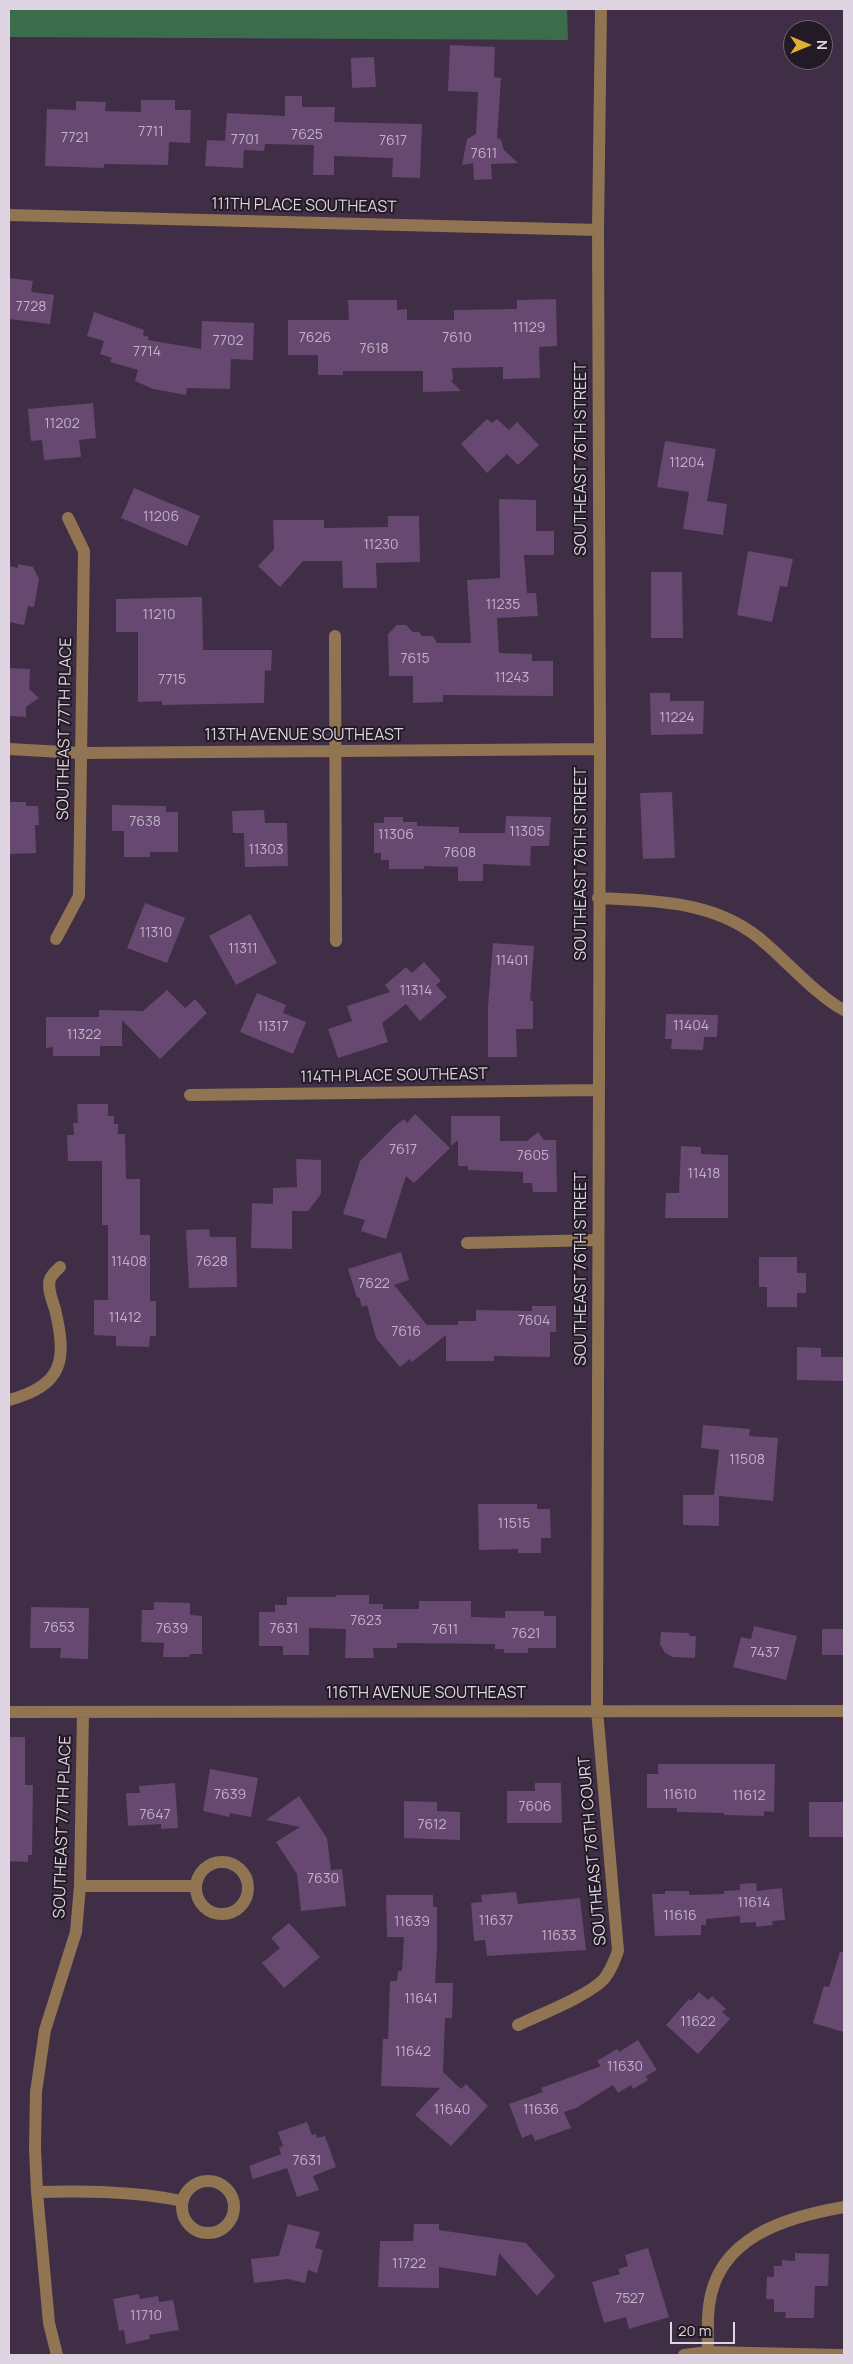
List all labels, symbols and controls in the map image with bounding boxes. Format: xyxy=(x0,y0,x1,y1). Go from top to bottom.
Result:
north arrow xyxy=(783,20,833,70)
text: N xyxy=(813,40,832,50)
house number: 7711 xyxy=(138,124,164,140)
house number: 7625 xyxy=(291,127,323,143)
house number: 7721 xyxy=(61,130,89,146)
house number: 7701 xyxy=(231,132,259,148)
house number: 7617 xyxy=(379,133,407,149)
house number: 7611 xyxy=(471,146,497,162)
street label: 111TH PLACE SOUTHEAST xyxy=(211,195,397,217)
house number: 7728 xyxy=(16,299,46,315)
house number: 11129 xyxy=(512,320,546,336)
house number: 7626 xyxy=(299,330,331,346)
house number: 7610 xyxy=(442,330,472,346)
house number: 7702 xyxy=(213,333,243,349)
house number: 7618 xyxy=(359,341,389,357)
house number: 7714 xyxy=(133,344,161,360)
street label: SOUTHEAST 76TH STREET xyxy=(572,362,592,556)
house number: 11202 xyxy=(44,416,80,432)
house number: 11204 xyxy=(669,455,705,471)
house number: 11206 xyxy=(143,509,179,525)
house number: 11230 xyxy=(363,537,399,553)
house number: 11235 xyxy=(486,597,520,613)
house number: 11210 xyxy=(143,607,175,623)
street label: SOUTHEAST 77TH PLACE xyxy=(54,637,76,821)
house number: 7615 xyxy=(400,651,430,667)
house number: 11243 xyxy=(495,670,529,686)
house number: 7715 xyxy=(158,672,186,688)
house number: 11224 xyxy=(660,710,694,726)
street label: 113TH AVENUE SOUTHEAST xyxy=(205,726,403,746)
street label: SOUTHEAST 76TH STREET xyxy=(572,767,592,961)
house number: 7638 xyxy=(129,814,161,830)
house number: 11305 xyxy=(509,824,545,840)
house number: 11306 xyxy=(378,827,414,843)
house number: 11303 xyxy=(249,842,283,858)
house number: 7608 xyxy=(444,845,476,861)
house number: 11310 xyxy=(140,925,172,941)
house number: 11311 xyxy=(228,941,258,957)
house number: 11401 xyxy=(495,953,529,969)
house number: 11314 xyxy=(400,983,432,999)
house number: 11404 xyxy=(673,1018,709,1034)
house number: 11317 xyxy=(257,1019,289,1035)
house number: 11322 xyxy=(67,1027,101,1043)
street label: 114TH PLACE SOUTHEAST xyxy=(300,1065,488,1087)
house number: 7617 xyxy=(389,1142,417,1158)
house number: 7605 xyxy=(517,1148,549,1164)
house number: 11418 xyxy=(688,1166,720,1182)
street label: SOUTHEAST 76TH STREET xyxy=(572,1172,592,1366)
house number: 11408 xyxy=(111,1254,147,1270)
house number: 7628 xyxy=(196,1254,228,1270)
house number: 7622 xyxy=(358,1276,390,1292)
house number: 11412 xyxy=(109,1310,141,1326)
house number: 7604 xyxy=(518,1313,550,1329)
house number: 7616 xyxy=(391,1324,421,1340)
house number: 11508 xyxy=(729,1452,765,1468)
house number: 11515 xyxy=(498,1516,530,1532)
house number: 7623 xyxy=(350,1613,382,1629)
house number: 7653 xyxy=(43,1620,75,1636)
house number: 7639 xyxy=(156,1621,188,1637)
house number: 7631 xyxy=(270,1621,298,1637)
house number: 7611 xyxy=(432,1622,458,1638)
house number: 7621 xyxy=(511,1626,541,1642)
house number: 7437 xyxy=(750,1645,780,1661)
street label: 116TH AVENUE SOUTHEAST xyxy=(326,1684,526,1704)
street label: SOUTHEAST 77TH PLACE xyxy=(50,1735,76,1919)
street label: SOUTHEAST 76TH COURT xyxy=(575,1755,611,1947)
house number: 7639 xyxy=(214,1787,246,1803)
house number: 11610 xyxy=(663,1787,697,1803)
house number: 11612 xyxy=(733,1788,765,1804)
house number: 7606 xyxy=(519,1799,551,1815)
house number: 7647 xyxy=(140,1807,170,1823)
house number: 7612 xyxy=(418,1817,446,1833)
house number: 7630 xyxy=(307,1871,339,1887)
house number: 11614 xyxy=(737,1895,771,1911)
house number: 11616 xyxy=(663,1908,697,1924)
house number: 11637 xyxy=(479,1913,513,1929)
house number: 11639 xyxy=(394,1914,430,1930)
house number: 11633 xyxy=(541,1928,577,1944)
house number: 11641 xyxy=(404,1991,438,2007)
house number: 11622 xyxy=(680,2014,716,2030)
house number: 11642 xyxy=(395,2044,431,2060)
house number: 11630 xyxy=(607,2059,643,2075)
house number: 11640 xyxy=(434,2102,470,2118)
house number: 11636 xyxy=(523,2102,559,2118)
house number: 7631 xyxy=(293,2153,321,2169)
house number: 11722 xyxy=(392,2256,426,2272)
house number: 7527 xyxy=(615,2291,645,2307)
house number: 11710 xyxy=(130,2308,162,2324)
scale bar xyxy=(673,2312,738,2344)
text: 20 m xyxy=(678,2320,711,2341)

